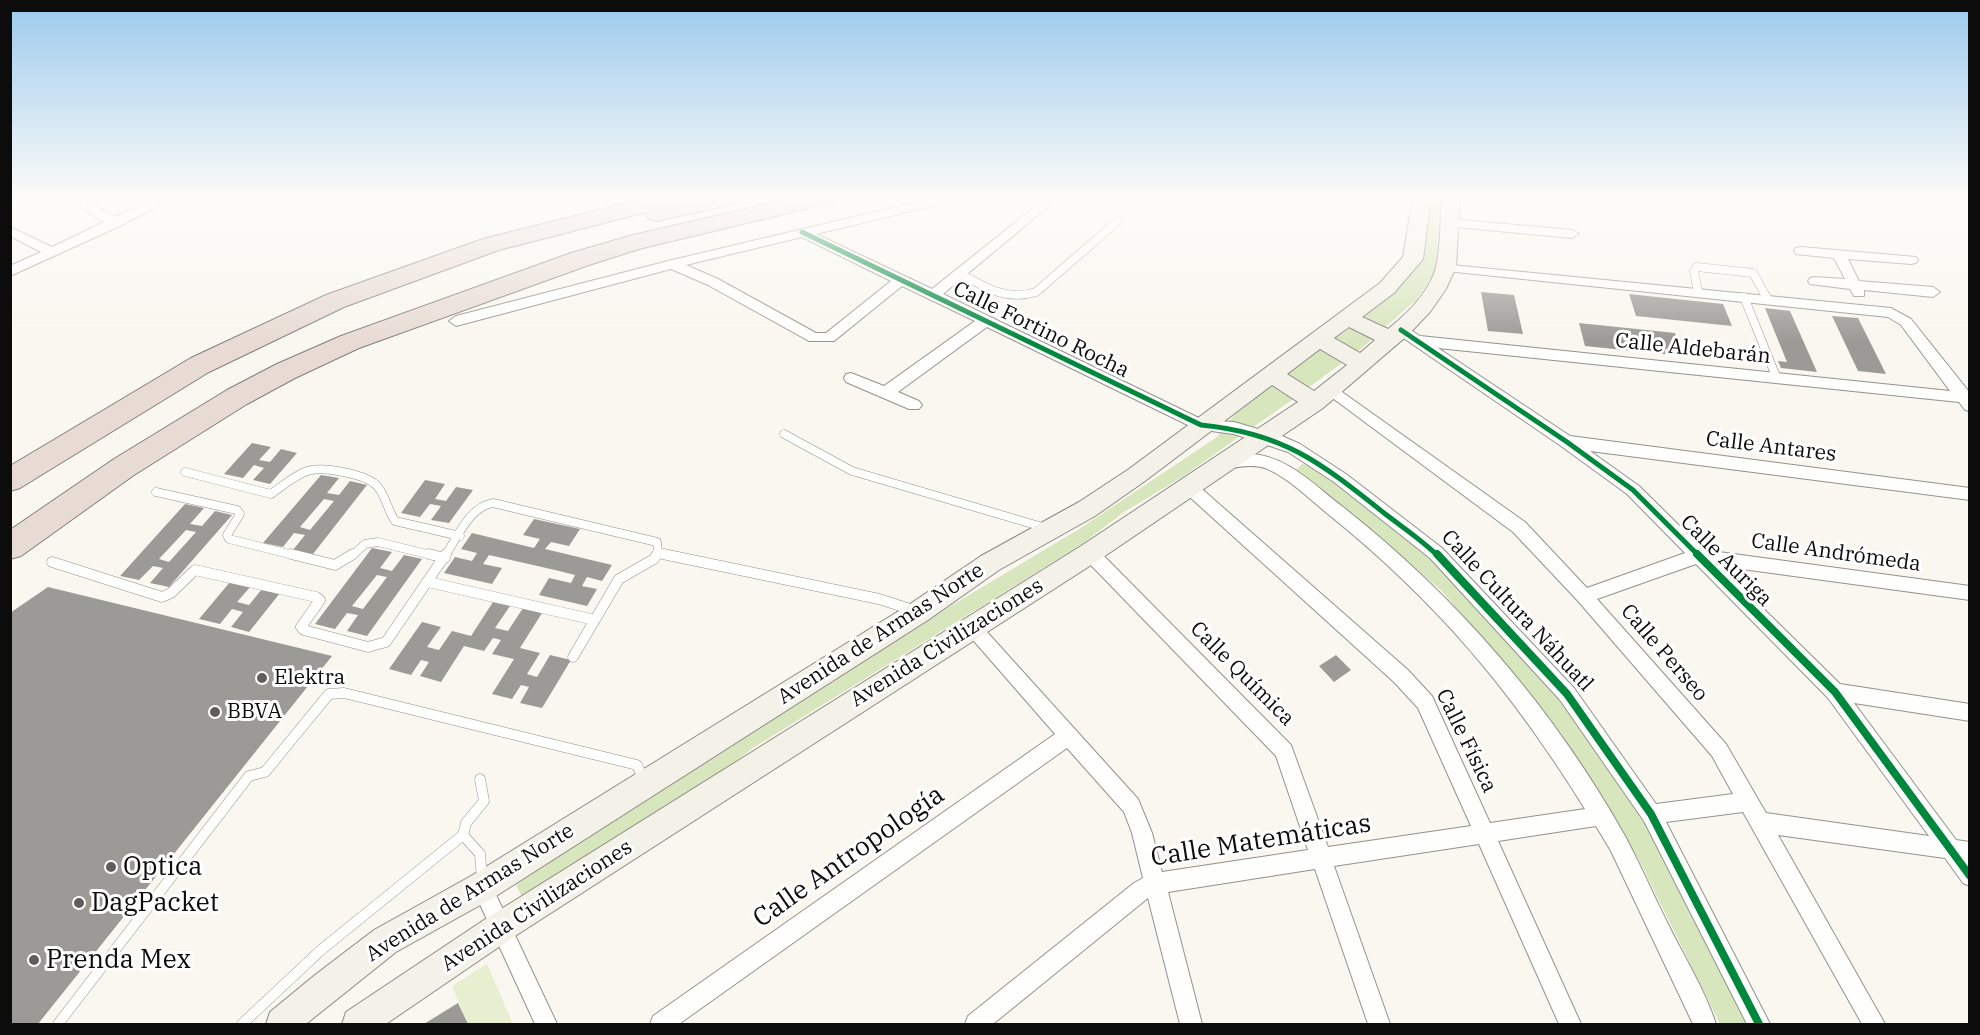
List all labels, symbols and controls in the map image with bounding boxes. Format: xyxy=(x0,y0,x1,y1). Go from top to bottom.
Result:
street label: Calle Fortino Rocha xyxy=(949,276,1133,384)
street label: Calle Aldebarán xyxy=(1614,328,1772,370)
street label: Calle Antares xyxy=(1704,427,1838,467)
street label: Calle Auriga xyxy=(1675,510,1777,612)
street label: Calle Cultura Náhuatl xyxy=(1436,525,1598,697)
street label: Calle Andrómeda xyxy=(1750,529,1922,577)
street label: Avenida de Armas Norte xyxy=(773,558,989,710)
street label: Avenida Civilizaciones xyxy=(846,573,1048,713)
street label: Calle Perseo xyxy=(1615,599,1713,707)
street label: Calle Química xyxy=(1185,617,1299,731)
place label: Elektra xyxy=(274,665,345,691)
marker: Elektra xyxy=(255,671,269,685)
street label: Calle Física xyxy=(1430,685,1502,797)
place label: BBVA xyxy=(227,699,282,725)
marker: BBVA xyxy=(208,705,222,719)
street label: Calle Antropología xyxy=(747,779,951,935)
street label: Calle Matemáticas xyxy=(1149,808,1373,874)
street label: Avenida de Armas Norte xyxy=(361,819,579,967)
street label: Avenida Civilizaciones xyxy=(437,835,637,977)
place label: Optica xyxy=(123,851,202,883)
marker: Optica xyxy=(104,860,118,874)
place label: DagPacket xyxy=(91,887,219,919)
marker: DagPacket xyxy=(72,896,86,910)
place label: Prenda Mex xyxy=(46,944,191,976)
marker: Prenda Mex xyxy=(27,953,41,967)

